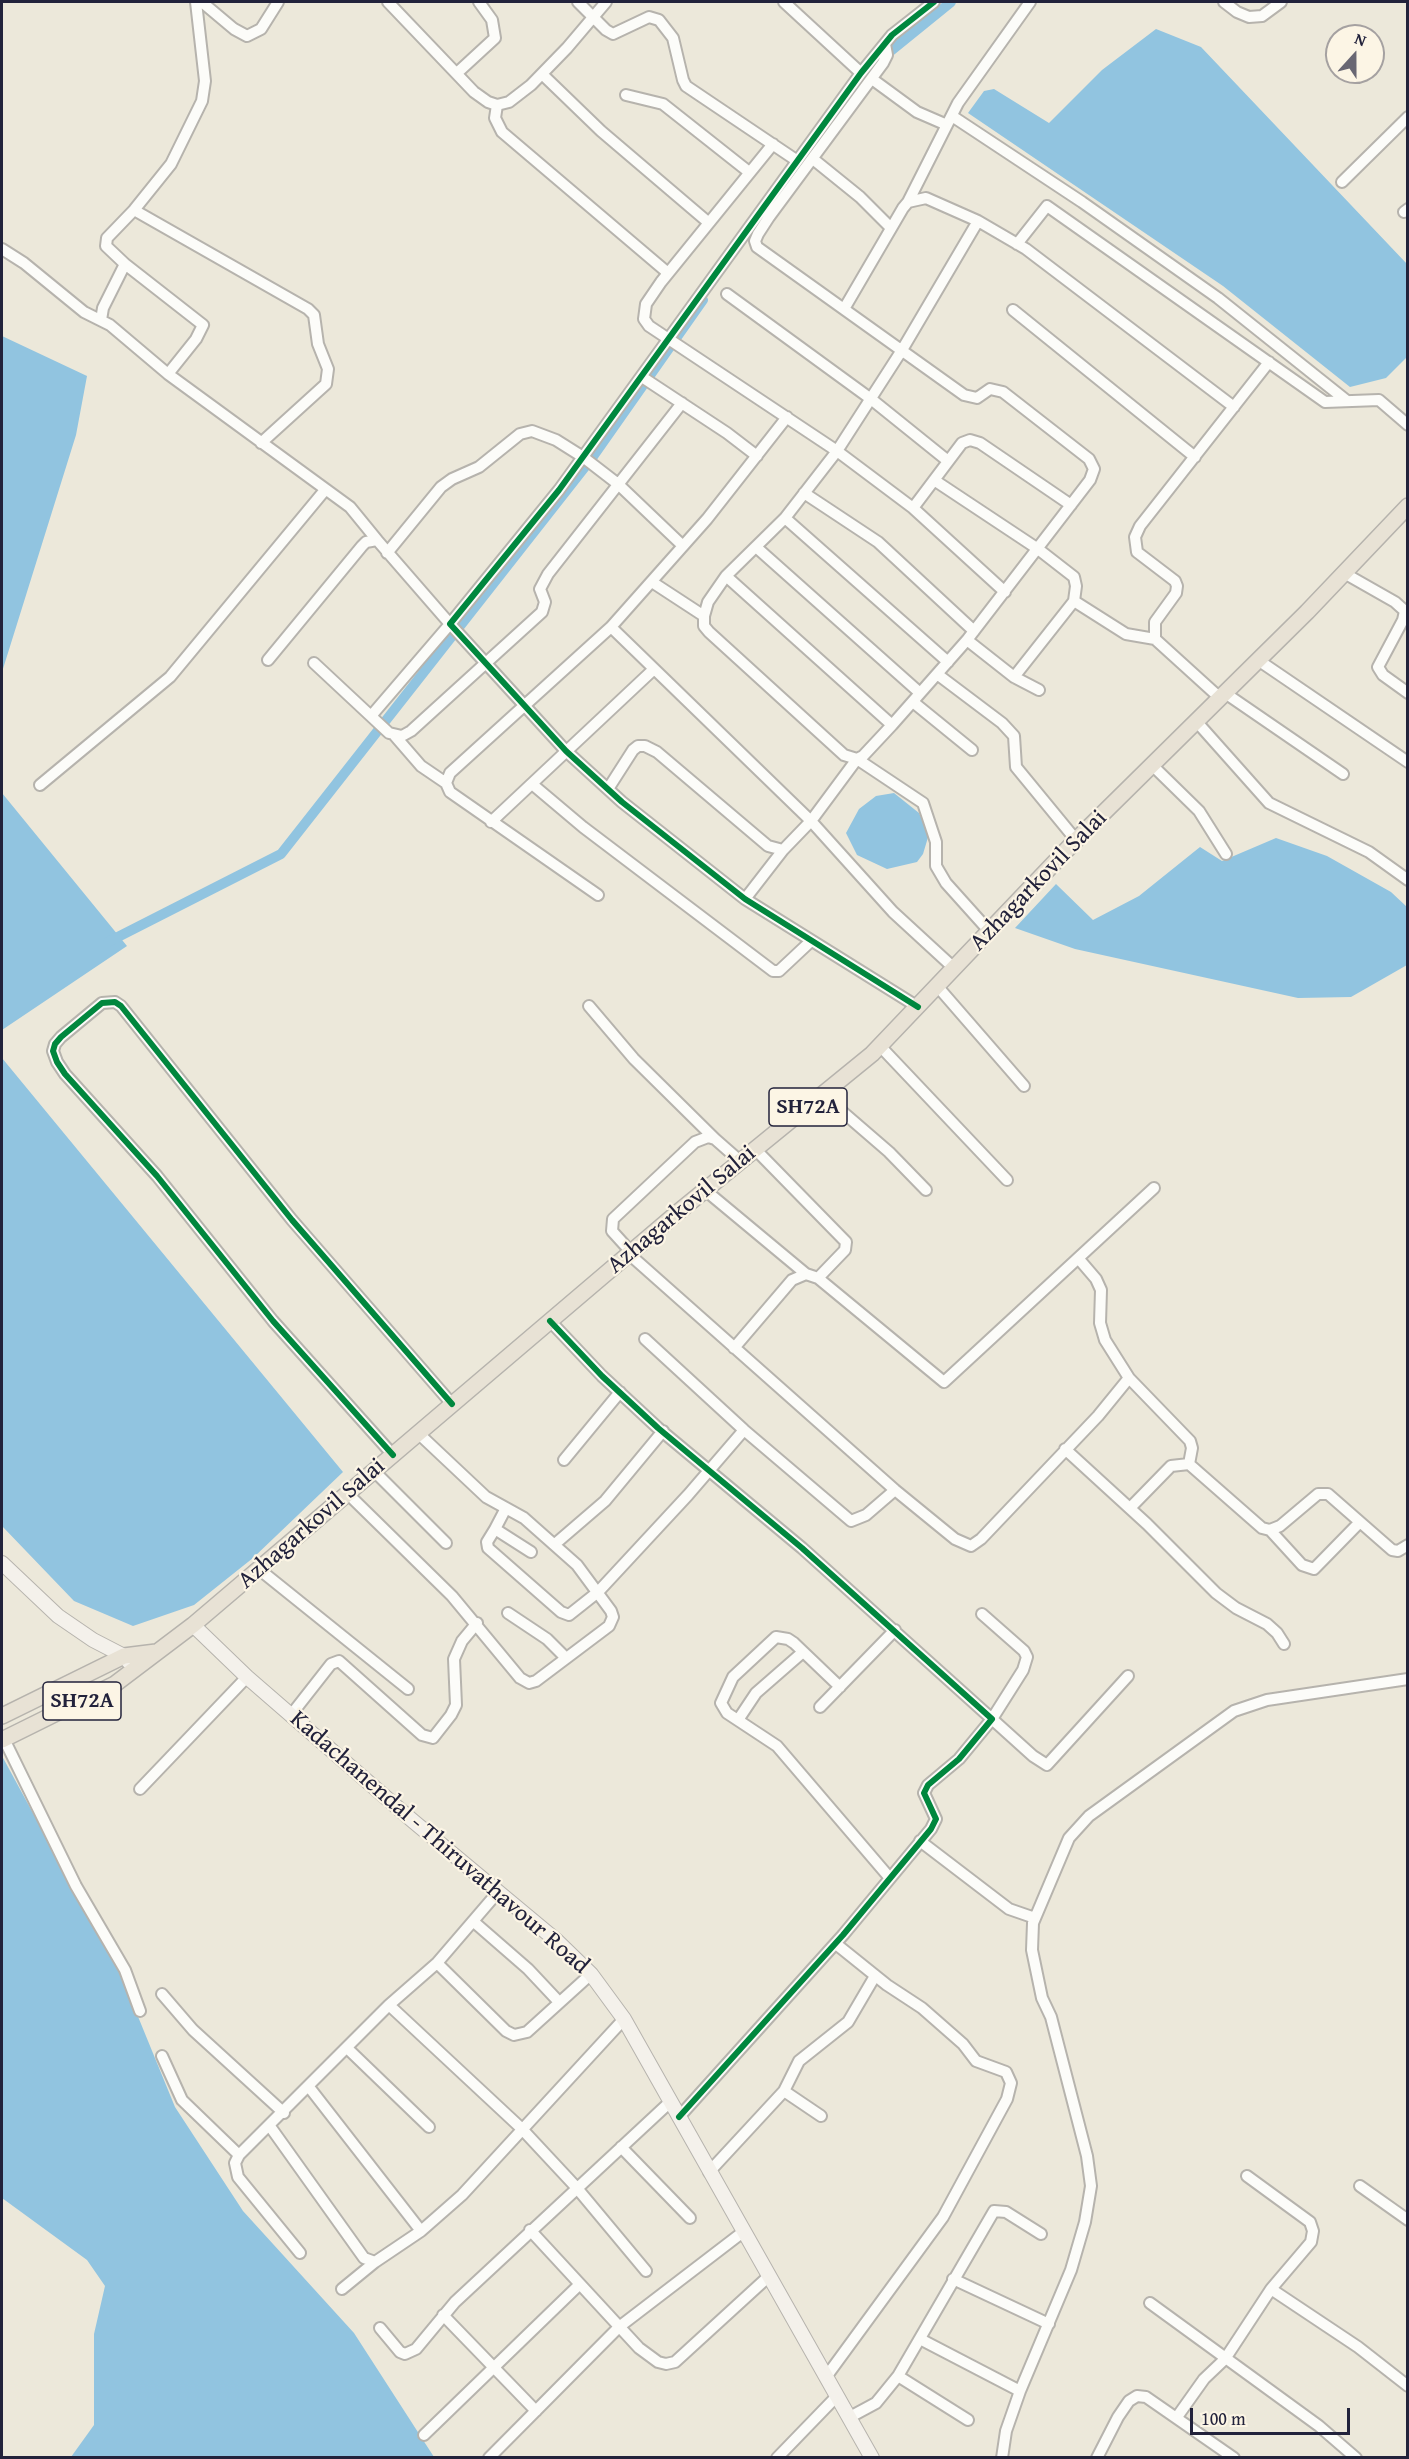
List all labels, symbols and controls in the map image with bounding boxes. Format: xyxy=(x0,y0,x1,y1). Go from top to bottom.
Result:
north arrow xyxy=(1325,24,1385,84)
text: N xyxy=(1351,26,1370,52)
street label: Azhagarkovil Salai xyxy=(964,804,1114,958)
road number: SH72A xyxy=(769,1088,847,1126)
street label: Azhagarkovil Salai xyxy=(602,1139,762,1281)
street label: Azhagarkovil Salai xyxy=(233,1452,391,1596)
road number: SH72A xyxy=(43,1682,121,1720)
street label: Kadachanendal - Thiruvathavour Road xyxy=(283,1705,595,1981)
scale bar xyxy=(1193,2396,1354,2434)
text: 100 m xyxy=(1201,2405,1246,2432)

